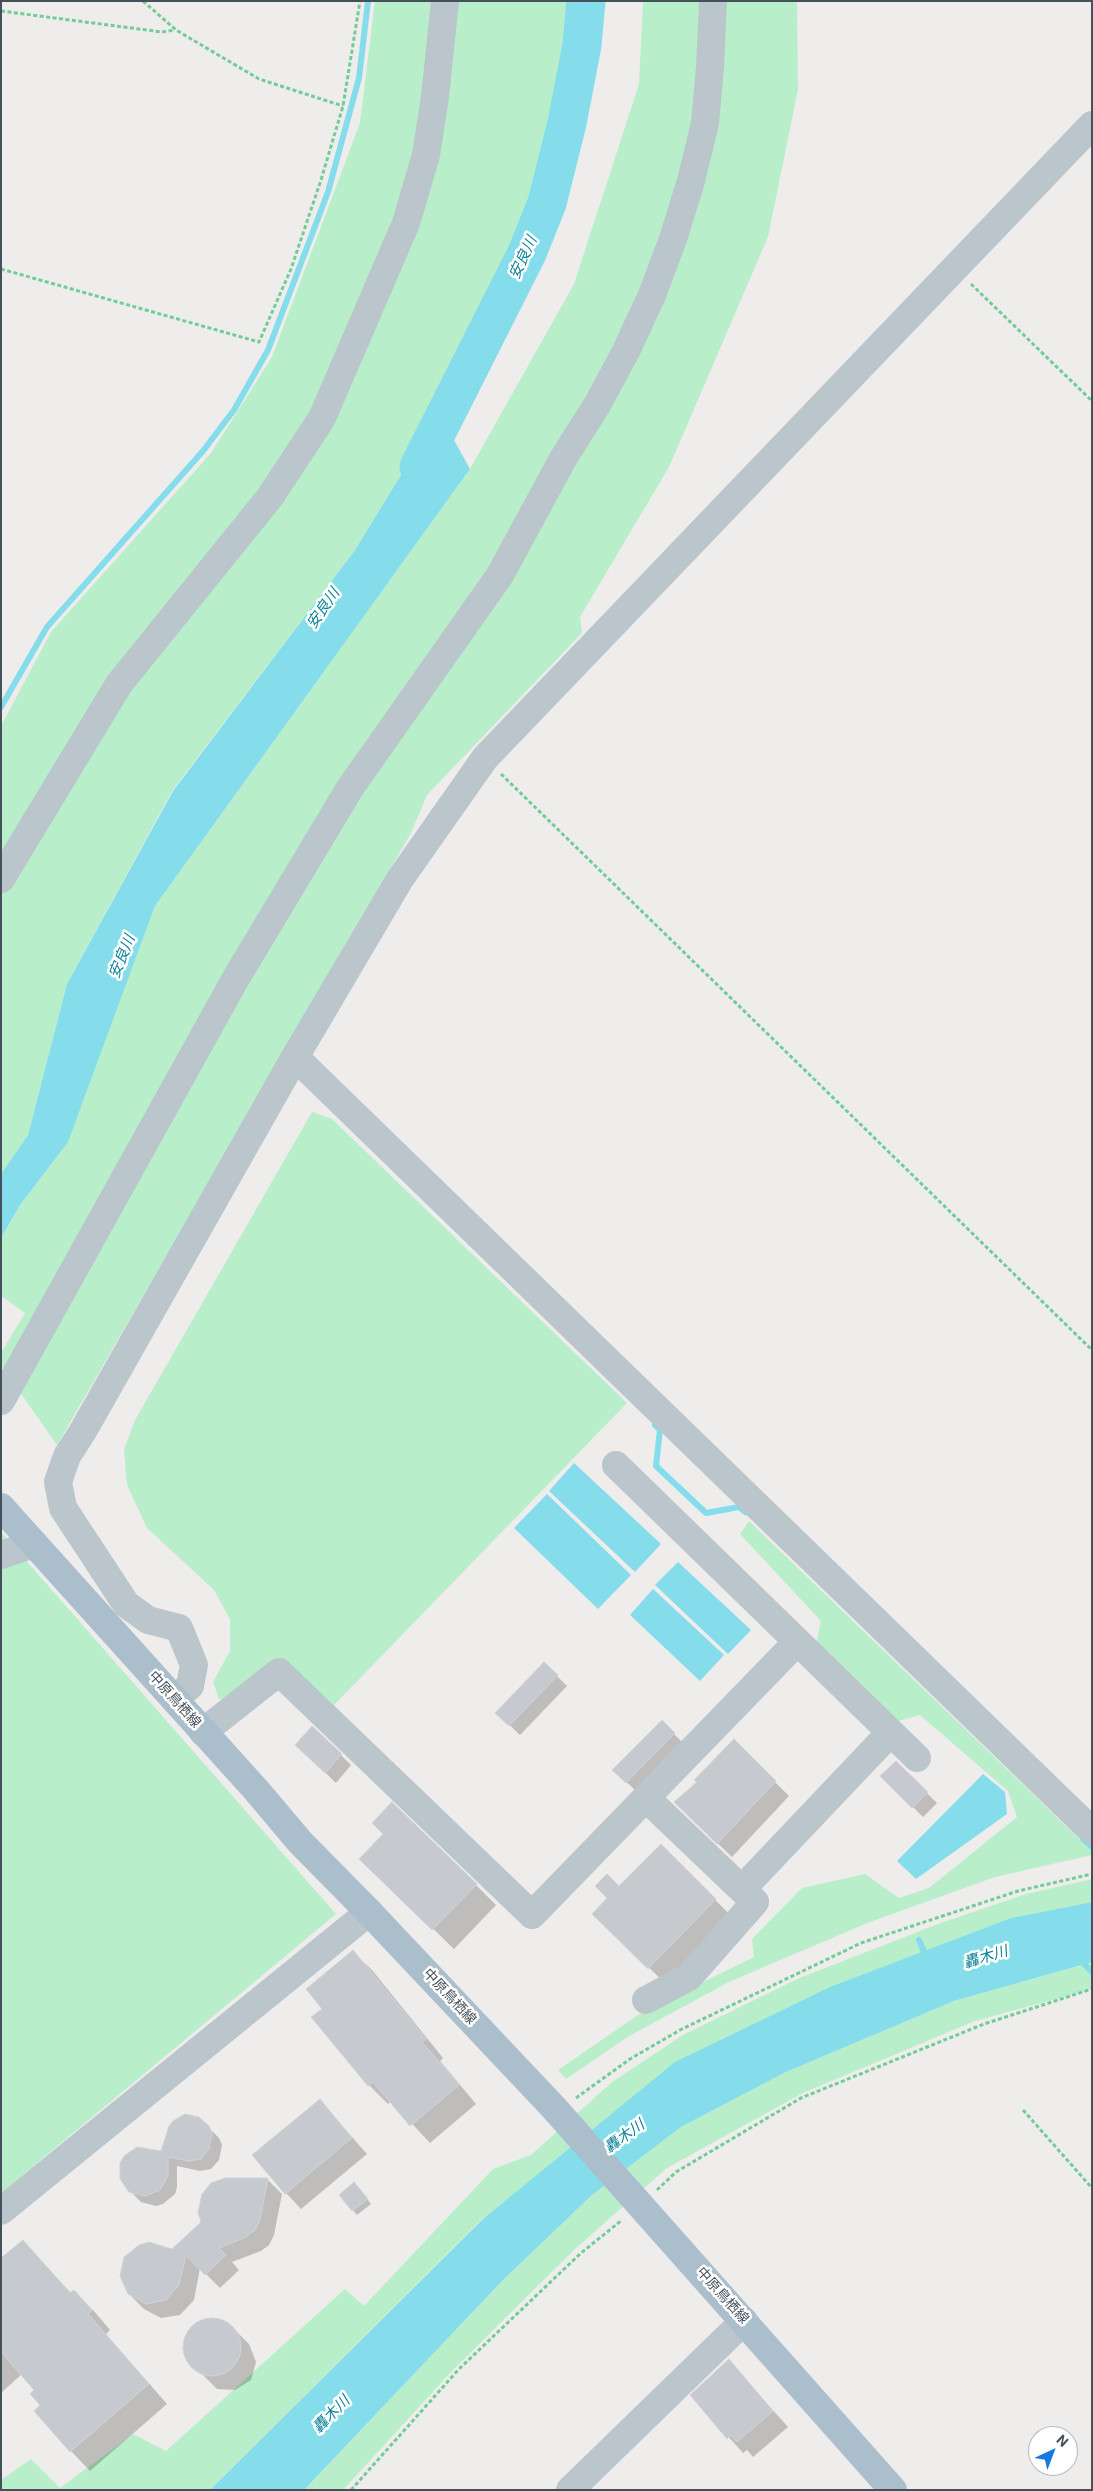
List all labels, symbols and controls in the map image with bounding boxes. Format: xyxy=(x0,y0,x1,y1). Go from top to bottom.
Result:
water label: 安良川 xyxy=(506,234,542,282)
water label: 安良川 xyxy=(304,585,344,633)
water label: 安良川 xyxy=(106,933,140,981)
street label: 中原鳥栖線 xyxy=(144,1668,204,1732)
water label: 轟木川 xyxy=(962,1943,1010,1973)
street label: 中原鳥栖線 xyxy=(419,1966,479,2028)
water label: 轟木川 xyxy=(602,2116,648,2158)
street label: 中原鳥栖線 xyxy=(692,2264,752,2328)
water label: 轟木川 xyxy=(310,2393,354,2437)
north arrow xyxy=(1028,2426,1078,2476)
text: N xyxy=(1053,2432,1072,2450)

